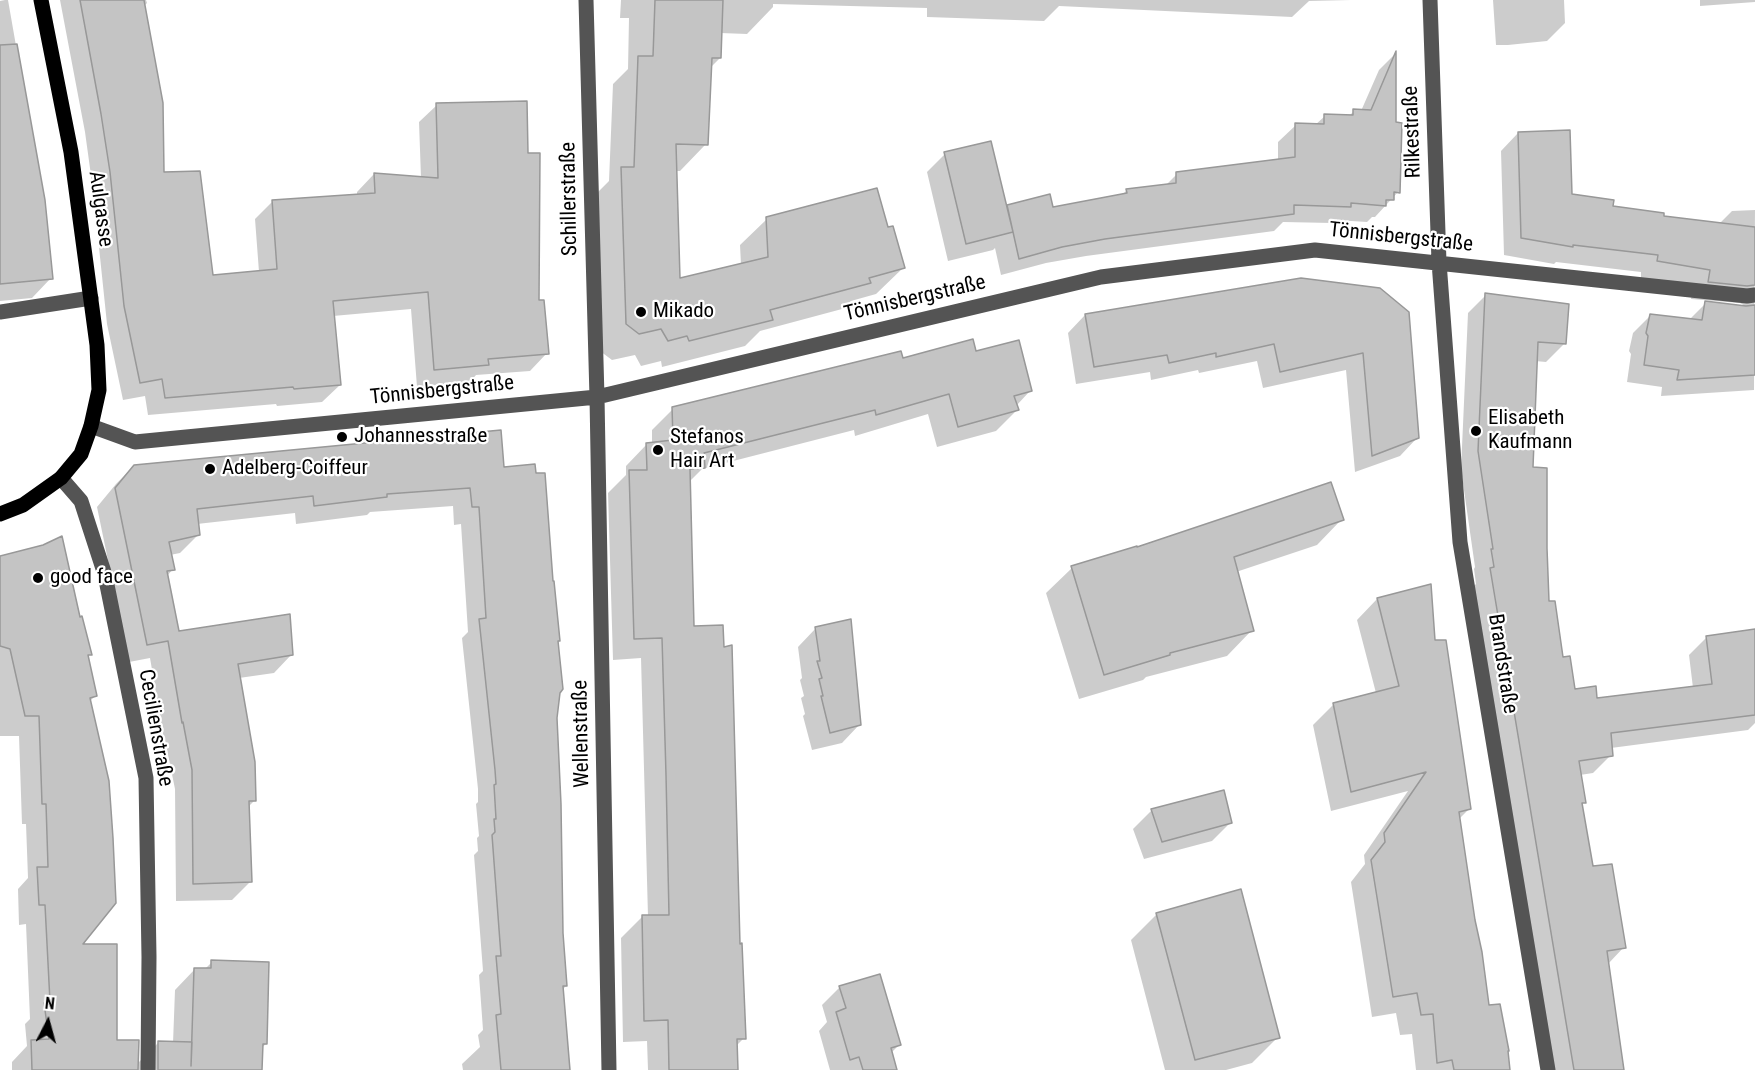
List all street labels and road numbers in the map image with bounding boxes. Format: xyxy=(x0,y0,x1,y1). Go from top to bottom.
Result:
street label: Rilkestraße xyxy=(1399,85,1427,179)
street label: Schillerstraße xyxy=(556,142,584,256)
street label: Aulgasse xyxy=(82,169,118,249)
street label: Tönnisbergstraße xyxy=(1328,218,1474,258)
street label: Tönnisbergstraße xyxy=(842,270,988,328)
street label: Tönnisbergstraße xyxy=(369,371,515,411)
street label: Brandstraße xyxy=(1482,612,1522,716)
street label: Cecilienstraße xyxy=(132,667,178,789)
street label: Wellenstraße xyxy=(568,680,596,788)

